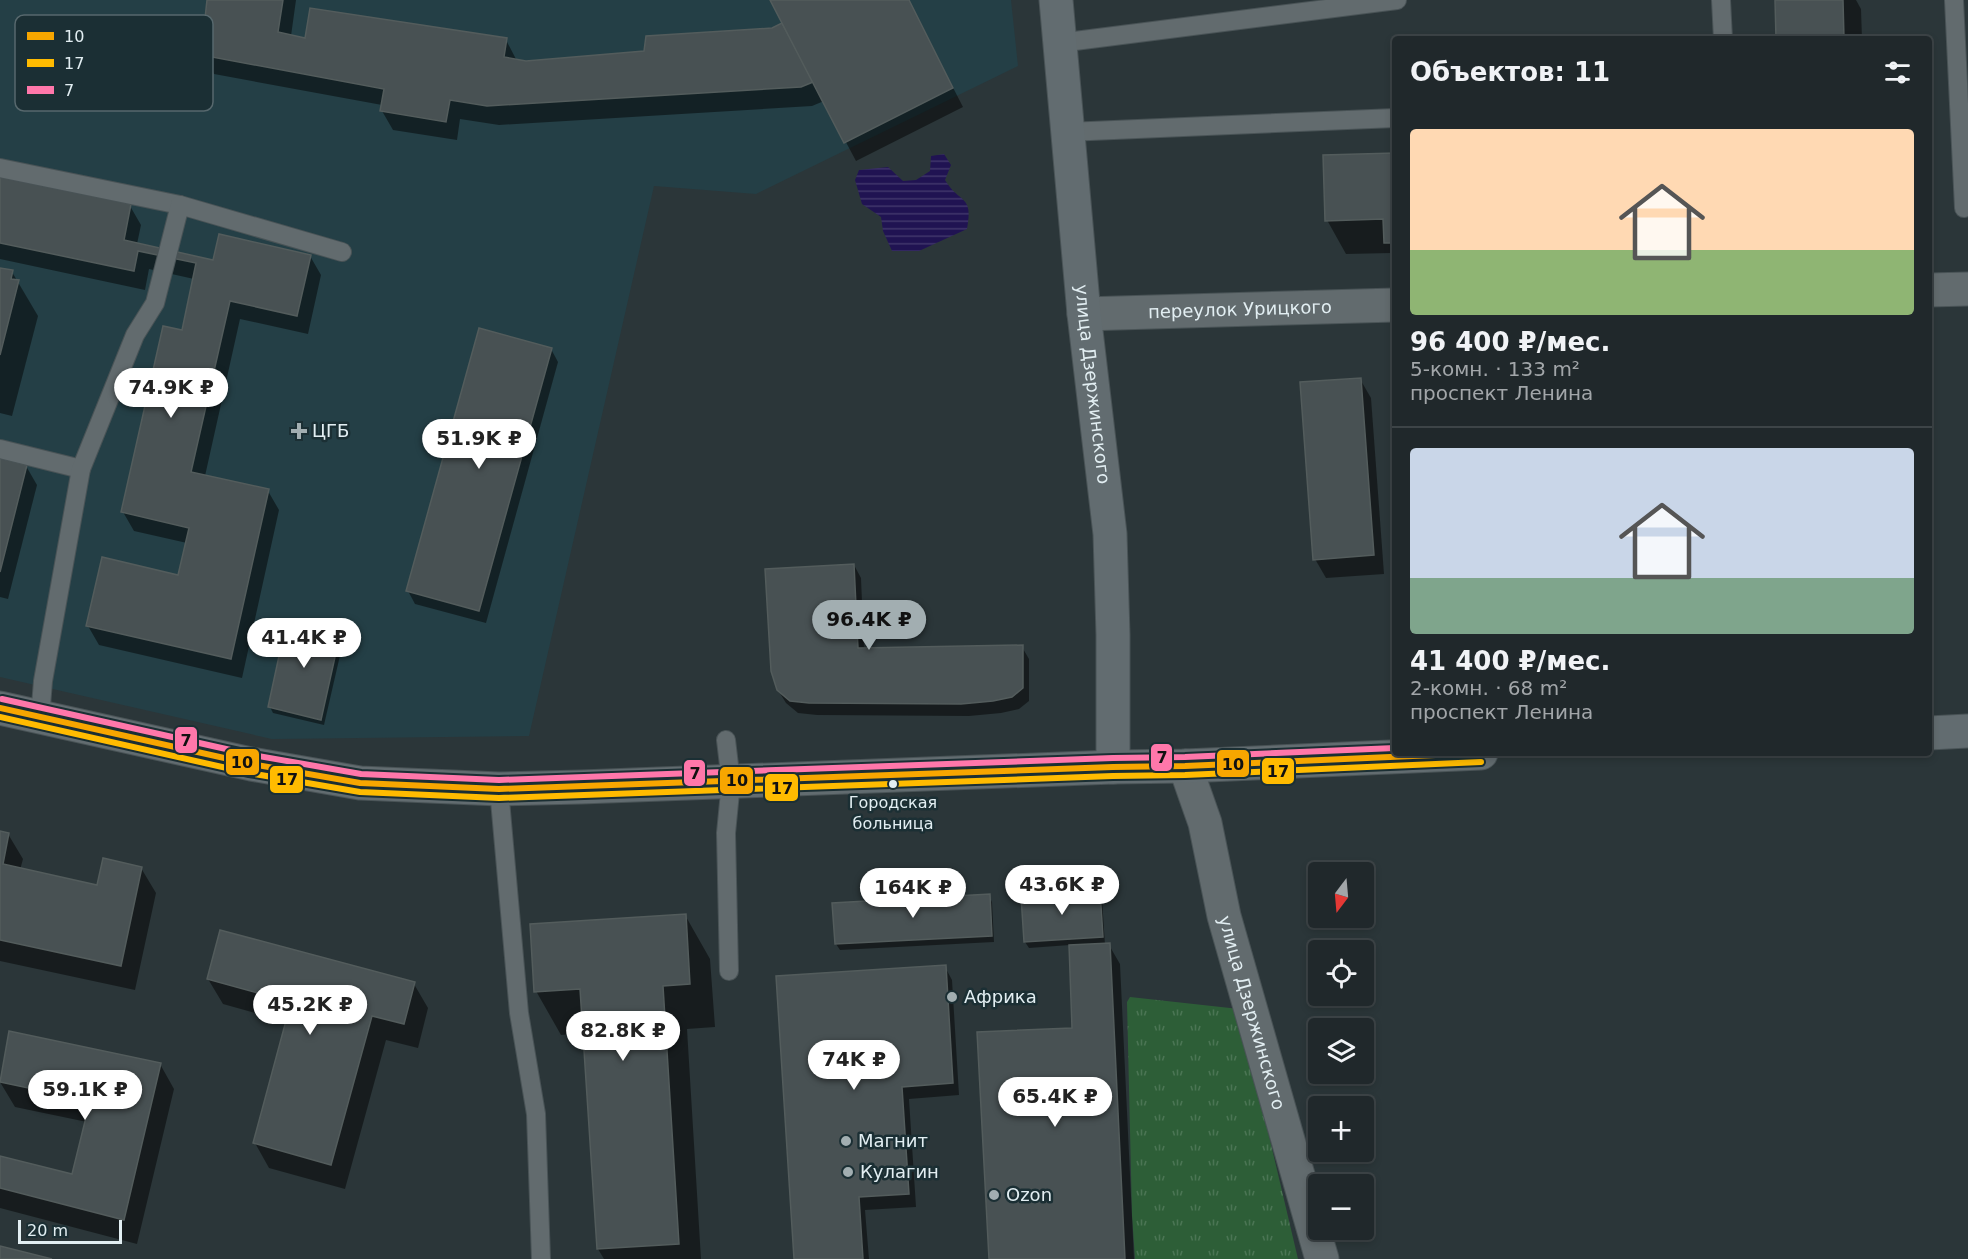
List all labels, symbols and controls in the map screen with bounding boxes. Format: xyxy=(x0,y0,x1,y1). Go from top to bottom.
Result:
legend xyxy=(15,15,213,111)
text: 10 xyxy=(64,27,84,46)
text: 17 xyxy=(64,54,84,73)
icon: filters xyxy=(1881,56,1914,89)
text: Объектов: 11 xyxy=(1410,57,1610,87)
text: 7 xyxy=(64,81,74,100)
icon: home xyxy=(1608,168,1716,276)
street label: улица Дзержинского xyxy=(1071,283,1115,485)
street label: переулок Урицкого xyxy=(1148,296,1332,322)
text: 96 400 ₽/мес. xyxy=(1410,327,1610,357)
text: 5-комн. · 133 m² xyxy=(1410,357,1580,381)
pin: 74.9K ₽ xyxy=(116,368,226,419)
text: 74.9K ₽ xyxy=(128,375,214,399)
text: проспект Ленина xyxy=(1410,381,1593,405)
pin: 51.9K ₽ xyxy=(424,419,534,470)
place label: ЦГБ xyxy=(312,420,349,441)
marker: ЦГБ xyxy=(290,422,308,440)
text: 51.9K ₽ xyxy=(436,426,522,450)
icon: home xyxy=(1608,487,1716,595)
pin: 96.4K ₽ xyxy=(814,600,924,651)
text: 96.4K ₽ xyxy=(826,607,912,631)
pin: 41.4K ₽ xyxy=(249,618,359,669)
text: 41.4K ₽ xyxy=(261,625,347,649)
text: 41 400 ₽/мес. xyxy=(1410,646,1610,676)
text: 2-комн. · 68 m² xyxy=(1410,676,1567,700)
text: проспект Ленина xyxy=(1410,700,1593,724)
line badge: 7 xyxy=(174,726,198,754)
text: 7 xyxy=(180,731,192,750)
line badge: 7 xyxy=(1150,743,1173,772)
line badge: 10 xyxy=(225,748,260,776)
text: 7 xyxy=(1156,748,1168,767)
line badge: 10 xyxy=(1216,749,1250,778)
text: 10 xyxy=(231,753,253,772)
text: 10 xyxy=(1222,755,1244,774)
line badge: 17 xyxy=(1261,757,1295,785)
line badge: 7 xyxy=(683,759,706,787)
text: 17 xyxy=(1267,762,1289,781)
text: 7 xyxy=(689,764,701,783)
line badge: 17 xyxy=(269,765,304,794)
line badge: 10 xyxy=(719,766,754,795)
text: 17 xyxy=(276,770,298,789)
text: 10 xyxy=(726,771,748,790)
line badge: 17 xyxy=(764,773,799,802)
marker: Городская больница xyxy=(887,778,899,790)
text: 17 xyxy=(771,779,793,798)
place label: Городская больница xyxy=(849,793,937,833)
north arrow xyxy=(1308,862,1374,928)
map controls xyxy=(1308,862,1374,1240)
pin: 43.6K ₽ xyxy=(1007,865,1117,916)
pin: 164K ₽ xyxy=(864,868,962,919)
text: 43.6K ₽ xyxy=(1019,872,1105,896)
text: 164K ₽ xyxy=(874,875,952,899)
street label: улица Дзержинского xyxy=(1214,913,1290,1112)
button: locate xyxy=(1308,940,1374,1006)
pin: 45.2K ₽ xyxy=(255,985,365,1036)
place label: Африка xyxy=(964,986,1037,1007)
marker: Африка xyxy=(945,990,959,1004)
text: 45.2K ₽ xyxy=(267,992,353,1016)
pin: 82.8K ₽ xyxy=(568,1011,678,1062)
text: 82.8K ₽ xyxy=(580,1018,666,1042)
button: layers xyxy=(1308,1018,1374,1084)
pin: 74K ₽ xyxy=(812,1040,896,1091)
text: 74K ₽ xyxy=(822,1047,886,1071)
pin: 59.1K ₽ xyxy=(30,1070,140,1121)
text: 59.1K ₽ xyxy=(42,1077,128,1101)
pin: 65.4K ₽ xyxy=(1000,1077,1110,1128)
text: 65.4K ₽ xyxy=(1012,1084,1098,1108)
button: + xyxy=(1308,1096,1374,1162)
place label: Магнит xyxy=(858,1130,928,1151)
marker: Магнит xyxy=(839,1134,853,1148)
place label: Кулагин xyxy=(860,1161,939,1182)
marker: Кулагин xyxy=(841,1165,855,1179)
button: − xyxy=(1308,1174,1374,1240)
place label: Ozon xyxy=(1006,1184,1052,1205)
marker: Ozon xyxy=(987,1188,1001,1202)
scale bar xyxy=(18,1217,122,1244)
text: 20 m xyxy=(27,1221,68,1240)

